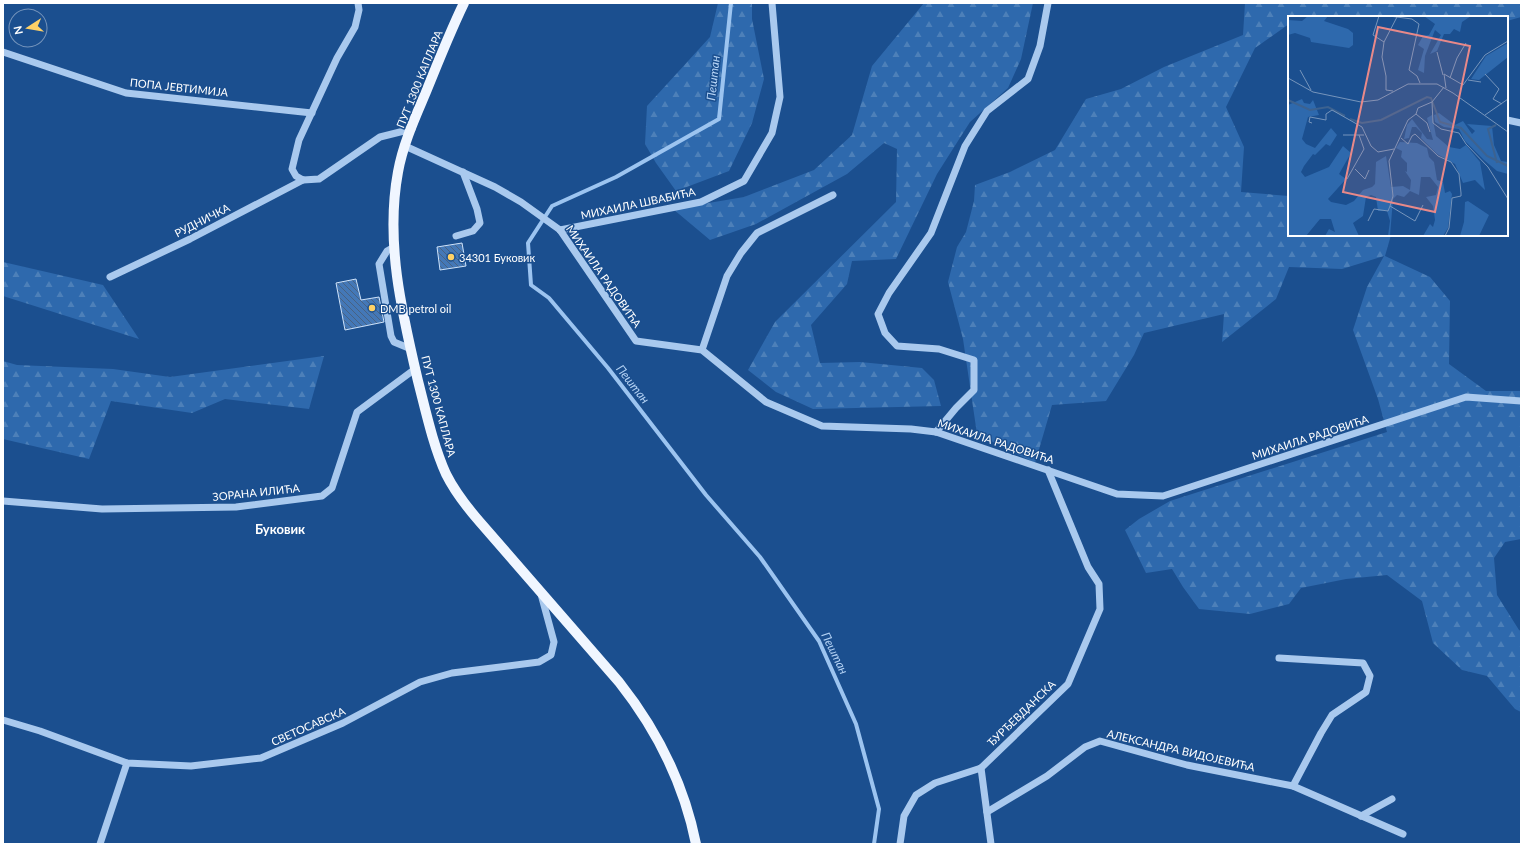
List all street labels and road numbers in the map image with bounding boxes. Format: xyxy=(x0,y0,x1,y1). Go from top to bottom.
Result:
street label: ПУТ 1300 КАПЛАРА xyxy=(393,28,445,130)
street label: ПОПА ЈЕВТИМИЈА xyxy=(129,75,229,99)
street label: МИХАИЛА ШВАБИЋА xyxy=(579,184,697,222)
street label: РУДНИЧКА xyxy=(172,200,232,239)
street label: МИХАИЛА РАДОВИЋА xyxy=(564,222,645,330)
street label: ПУТ 1300 КАПЛАРА xyxy=(419,354,459,459)
street label: МИХАИЛА РАДОВИЋА xyxy=(1250,412,1370,462)
street label: МИХАИЛА РАДОВИЋА xyxy=(936,416,1056,466)
street label: ЗОРАНА ИЛИЋА xyxy=(212,481,301,503)
street label: ЂУРЂЕВДАНСКА xyxy=(984,677,1058,749)
street label: СВЕТОСАВСКА xyxy=(269,704,348,748)
street label: АЛЕКСАНДРА ВИДОЈЕВИЋА xyxy=(1106,727,1257,774)

